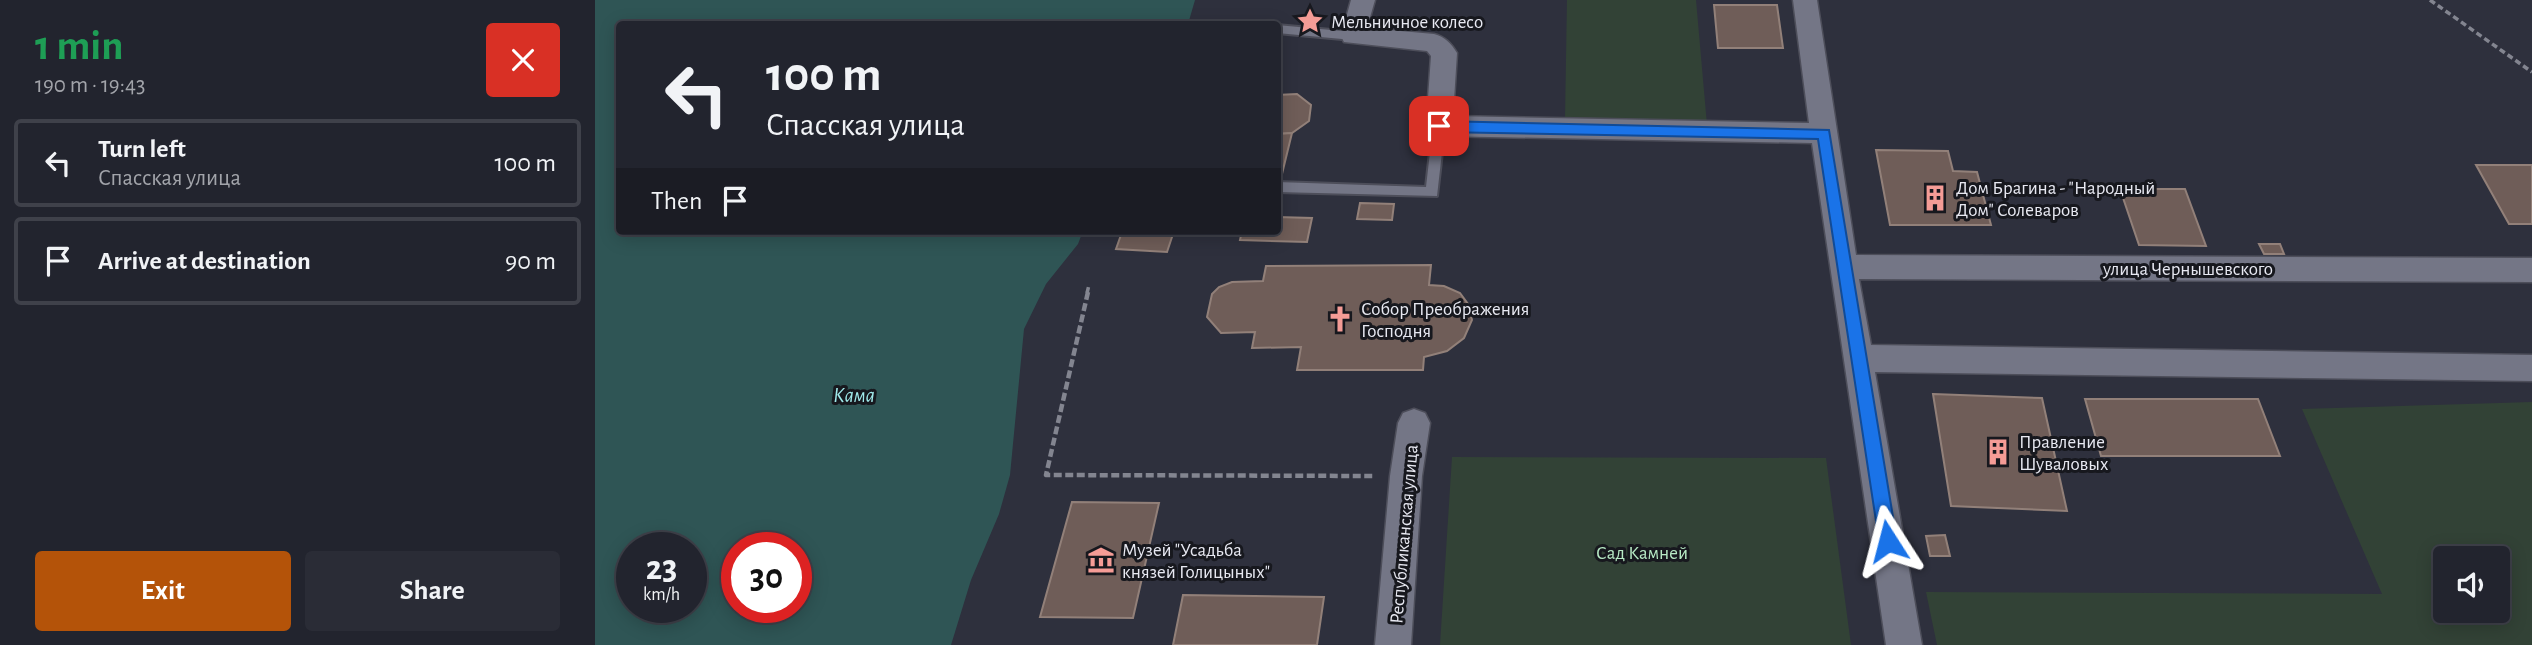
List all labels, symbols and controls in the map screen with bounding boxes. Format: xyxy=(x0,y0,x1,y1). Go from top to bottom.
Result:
place icon: Мельничное колесо xyxy=(1295,6,1325,36)
place label: Мельничное колесо xyxy=(1331,13,1483,32)
button: close xyxy=(486,23,560,97)
text: 1 min xyxy=(35,25,124,67)
icon: left xyxy=(651,49,742,140)
text: 100 m xyxy=(766,51,882,100)
text: 190 m · 19:43 xyxy=(35,74,145,97)
pin xyxy=(1409,96,1469,156)
icon: arrive xyxy=(1420,107,1458,145)
text: Спасская улица xyxy=(766,109,965,141)
text: Turn left xyxy=(98,136,186,162)
icon: left xyxy=(39,144,77,182)
text: 100 m xyxy=(495,150,556,176)
text: Спасская улица xyxy=(98,167,241,190)
place label: Дом Брагина - "Народный Дом" Солеваров xyxy=(1956,179,2155,220)
icon: arrive xyxy=(716,182,754,220)
building icon: Дом Брагина - "Народный Дом" Солеваров xyxy=(1920,183,1950,213)
text: Then xyxy=(651,188,702,214)
icon: arrive xyxy=(39,242,77,280)
text: Arrive at destination xyxy=(98,248,311,274)
text: 90 m xyxy=(505,248,556,274)
street label: улица Чернышевского xyxy=(2102,260,2273,279)
place label: Собор Преображения Господня xyxy=(1361,300,1529,341)
church icon: Собор Преображения Господня xyxy=(1325,304,1355,334)
water label: Кама xyxy=(833,385,875,406)
place label: Правление Шуваловых xyxy=(2019,433,2108,474)
building icon: Правление Шуваловых xyxy=(1983,437,2013,467)
street label: Республиканская улица xyxy=(1387,443,1422,625)
position arrow xyxy=(1851,504,1925,578)
speed limit sign: 30 xyxy=(721,532,812,623)
place label: Музей "Усадьба князей Голицыных" xyxy=(1122,541,1270,582)
park label: Сад Камней xyxy=(1596,544,1688,563)
museum icon: Музей "Усадьба князей Голицыных" xyxy=(1086,545,1116,575)
map controls xyxy=(2433,546,2510,623)
button: sound xyxy=(2433,546,2510,623)
button: Exit xyxy=(35,551,291,631)
button: Share xyxy=(305,551,560,631)
text: 23 xyxy=(646,551,677,586)
text: km/h xyxy=(643,586,680,604)

